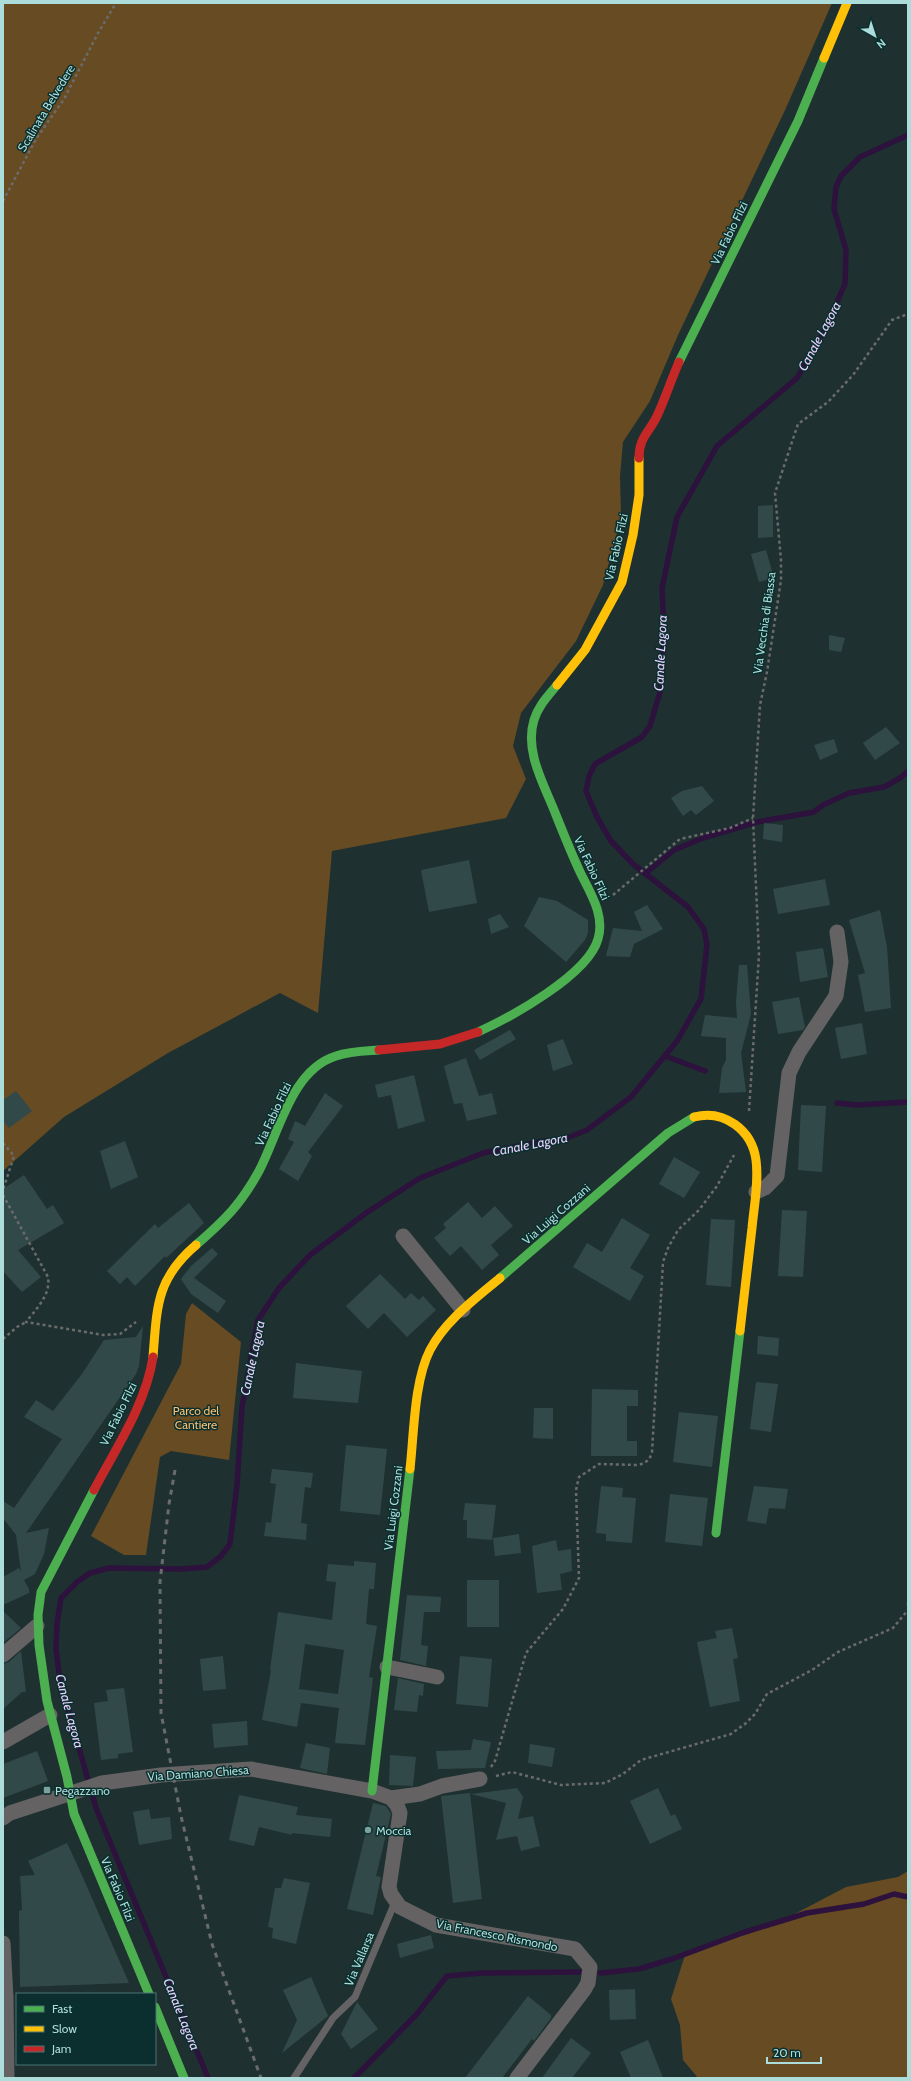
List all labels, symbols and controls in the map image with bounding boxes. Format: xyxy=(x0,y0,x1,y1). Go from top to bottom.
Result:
north arrow xyxy=(855,16,895,56)
text: N xyxy=(874,36,889,52)
street label: Scalinata Belvedere xyxy=(14,62,78,154)
street label: Via Fabio Filzi xyxy=(707,199,751,267)
water label: Canale Lagora xyxy=(794,299,844,373)
street label: Via Fabio Filzi xyxy=(601,512,631,582)
street label: Via Vecchia di Biassa xyxy=(749,571,779,675)
water label: Canale Lagora xyxy=(650,615,670,691)
street label: Via Fabio Filzi xyxy=(571,834,613,902)
street label: Via Fabio Filzi xyxy=(252,1080,294,1148)
water label: Canale Lagora xyxy=(491,1129,569,1159)
street label: Via Luigi Cozzani xyxy=(519,1180,593,1248)
water label: Canale Lagora xyxy=(236,1319,268,1397)
street label: Via Fabio Filzi xyxy=(96,1380,140,1448)
park label: Parco del Cantiere xyxy=(173,1403,219,1432)
street label: Via Luigi Cozzani xyxy=(380,1465,406,1551)
water label: Canale Lagora xyxy=(52,1672,88,1750)
street label: Via Damiano Chiesa xyxy=(147,1762,249,1784)
place label: Pegazzano xyxy=(55,1783,110,1798)
marker: Pegazzano xyxy=(42,1785,52,1795)
place label: Moccia xyxy=(376,1823,412,1838)
marker: Moccia xyxy=(363,1825,373,1835)
street label: Via Fabio Filzi xyxy=(98,1855,138,1923)
street label: Via Francesco Rismondo xyxy=(435,1916,560,1954)
street label: Via Vallarsa xyxy=(341,1929,377,1988)
water label: Canale Lagora xyxy=(160,1976,204,2052)
legend xyxy=(16,1993,156,2065)
text: Fast xyxy=(52,2001,72,2016)
text: Slow xyxy=(52,2021,77,2036)
scale bar xyxy=(767,2039,821,2065)
text: Jam xyxy=(51,2041,71,2056)
text: 20 m xyxy=(773,2045,801,2060)

